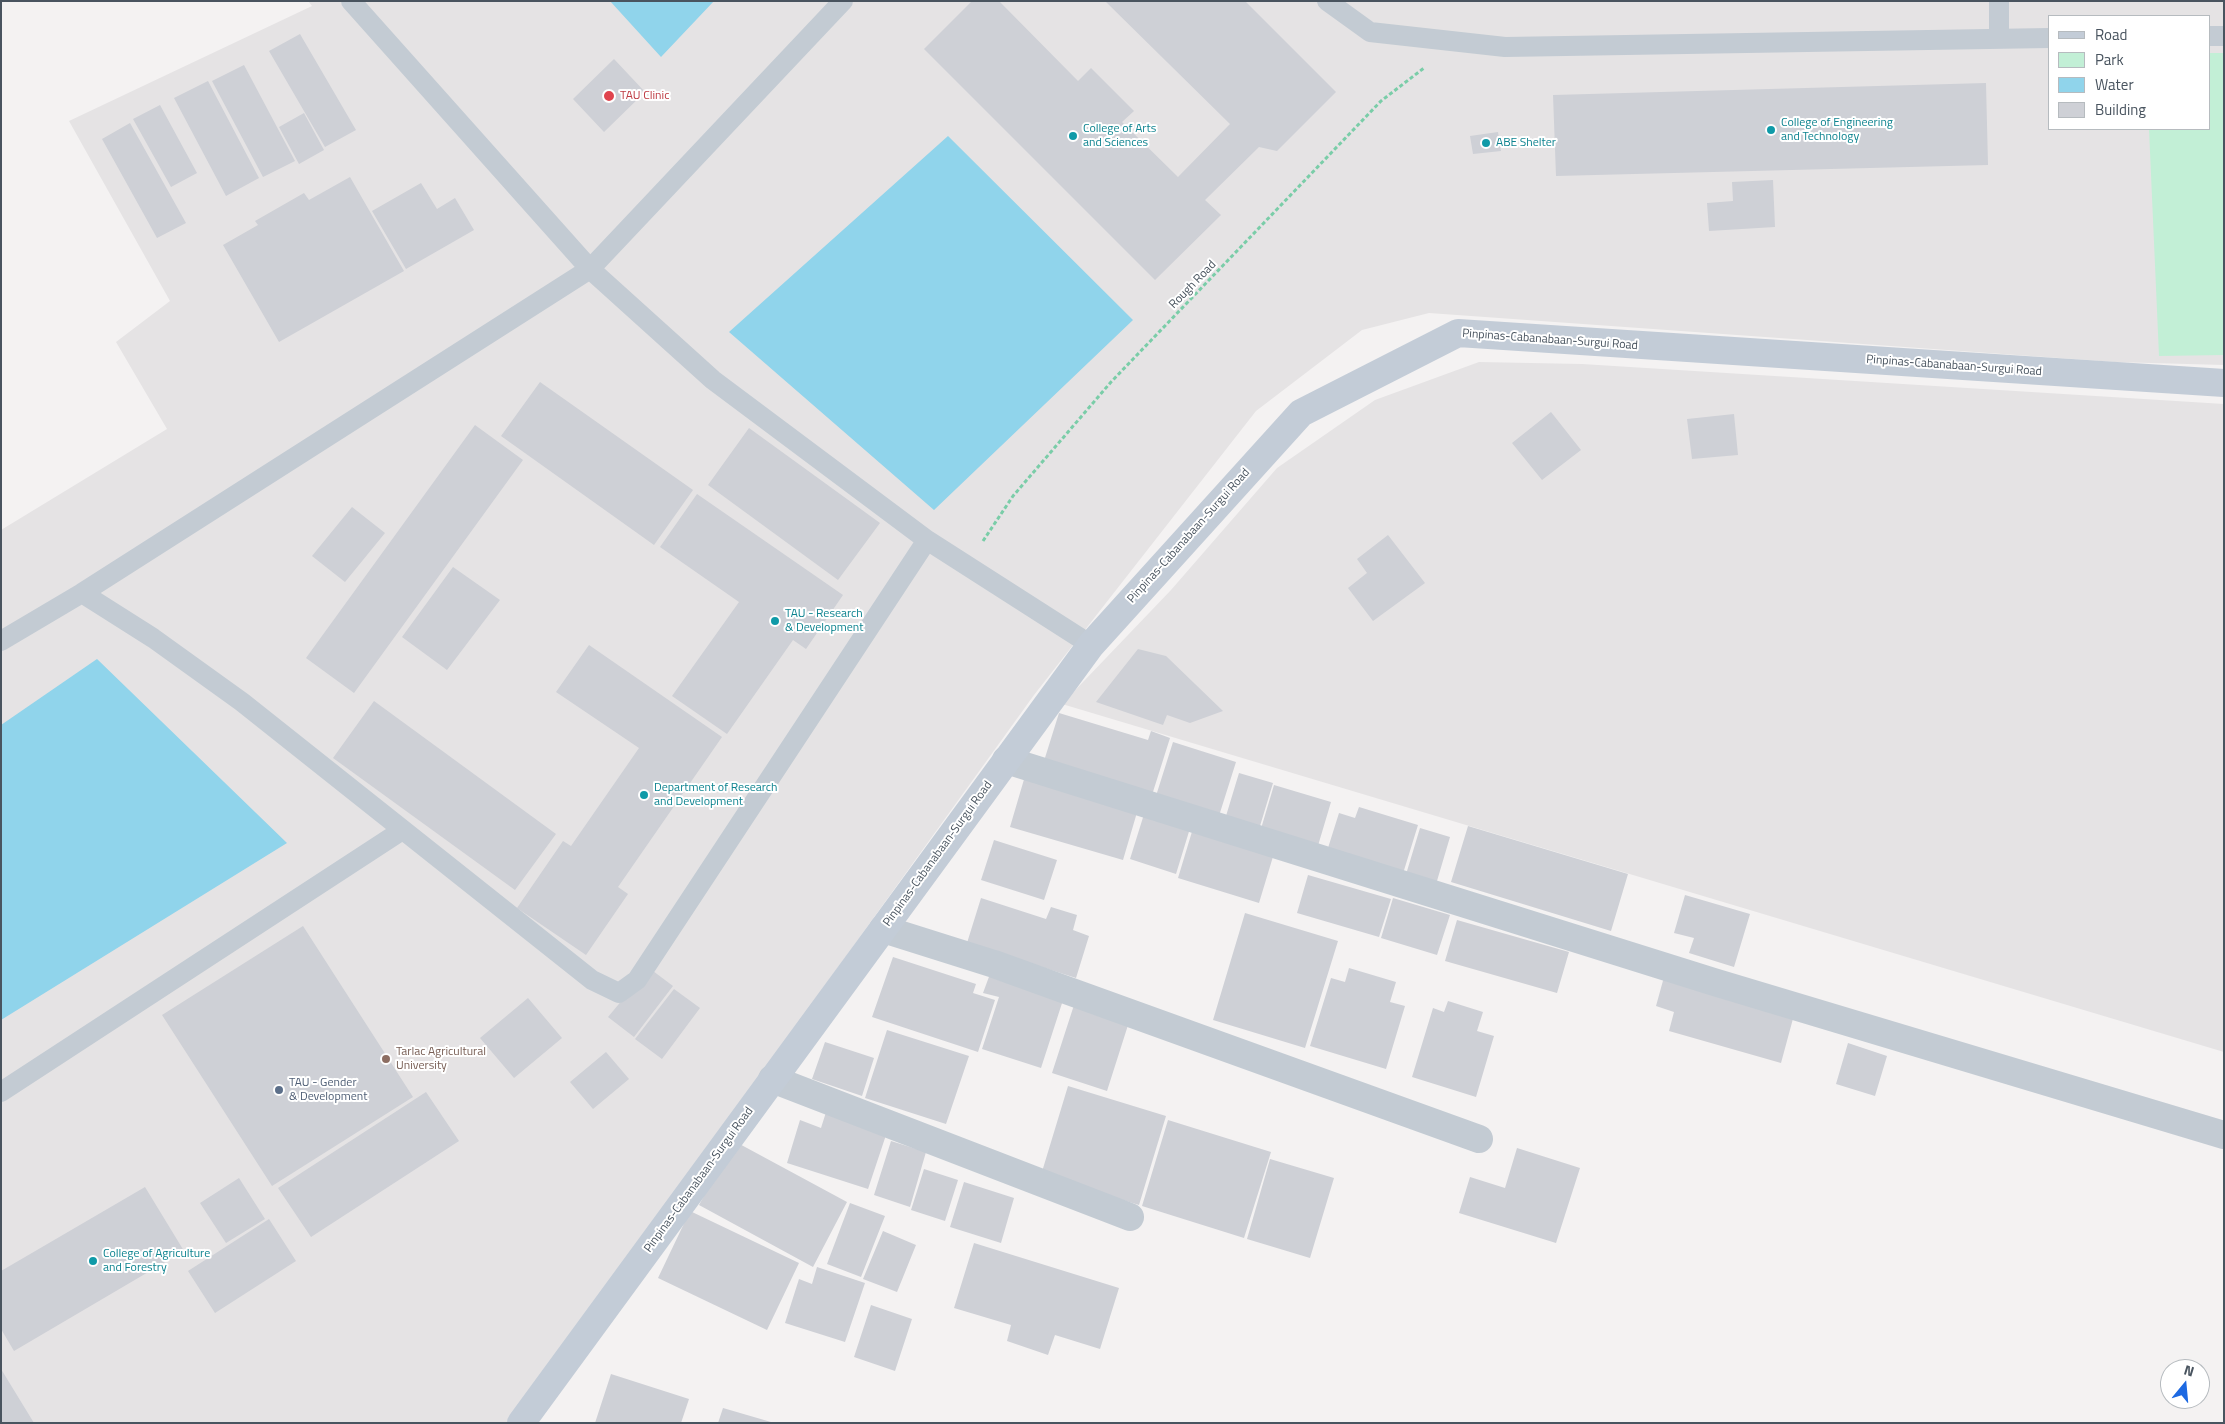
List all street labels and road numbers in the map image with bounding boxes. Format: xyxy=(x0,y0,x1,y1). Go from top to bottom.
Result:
street label: Rough Road xyxy=(1167,258,1219,312)
street label: Pinpinas-Cabanabaan-Surgui Road xyxy=(1462,327,1638,353)
street label: Pinpinas-Cabanabaan-Surgui Road xyxy=(1866,353,2042,379)
street label: Pinpinas-Cabanabaan-Surgui Road xyxy=(1125,466,1253,606)
street label: Pinpinas-Cabanabaan-Surgui Road xyxy=(880,779,996,929)
street label: Pinpinas-Cabanabaan-Surgui Road xyxy=(641,1105,757,1255)

